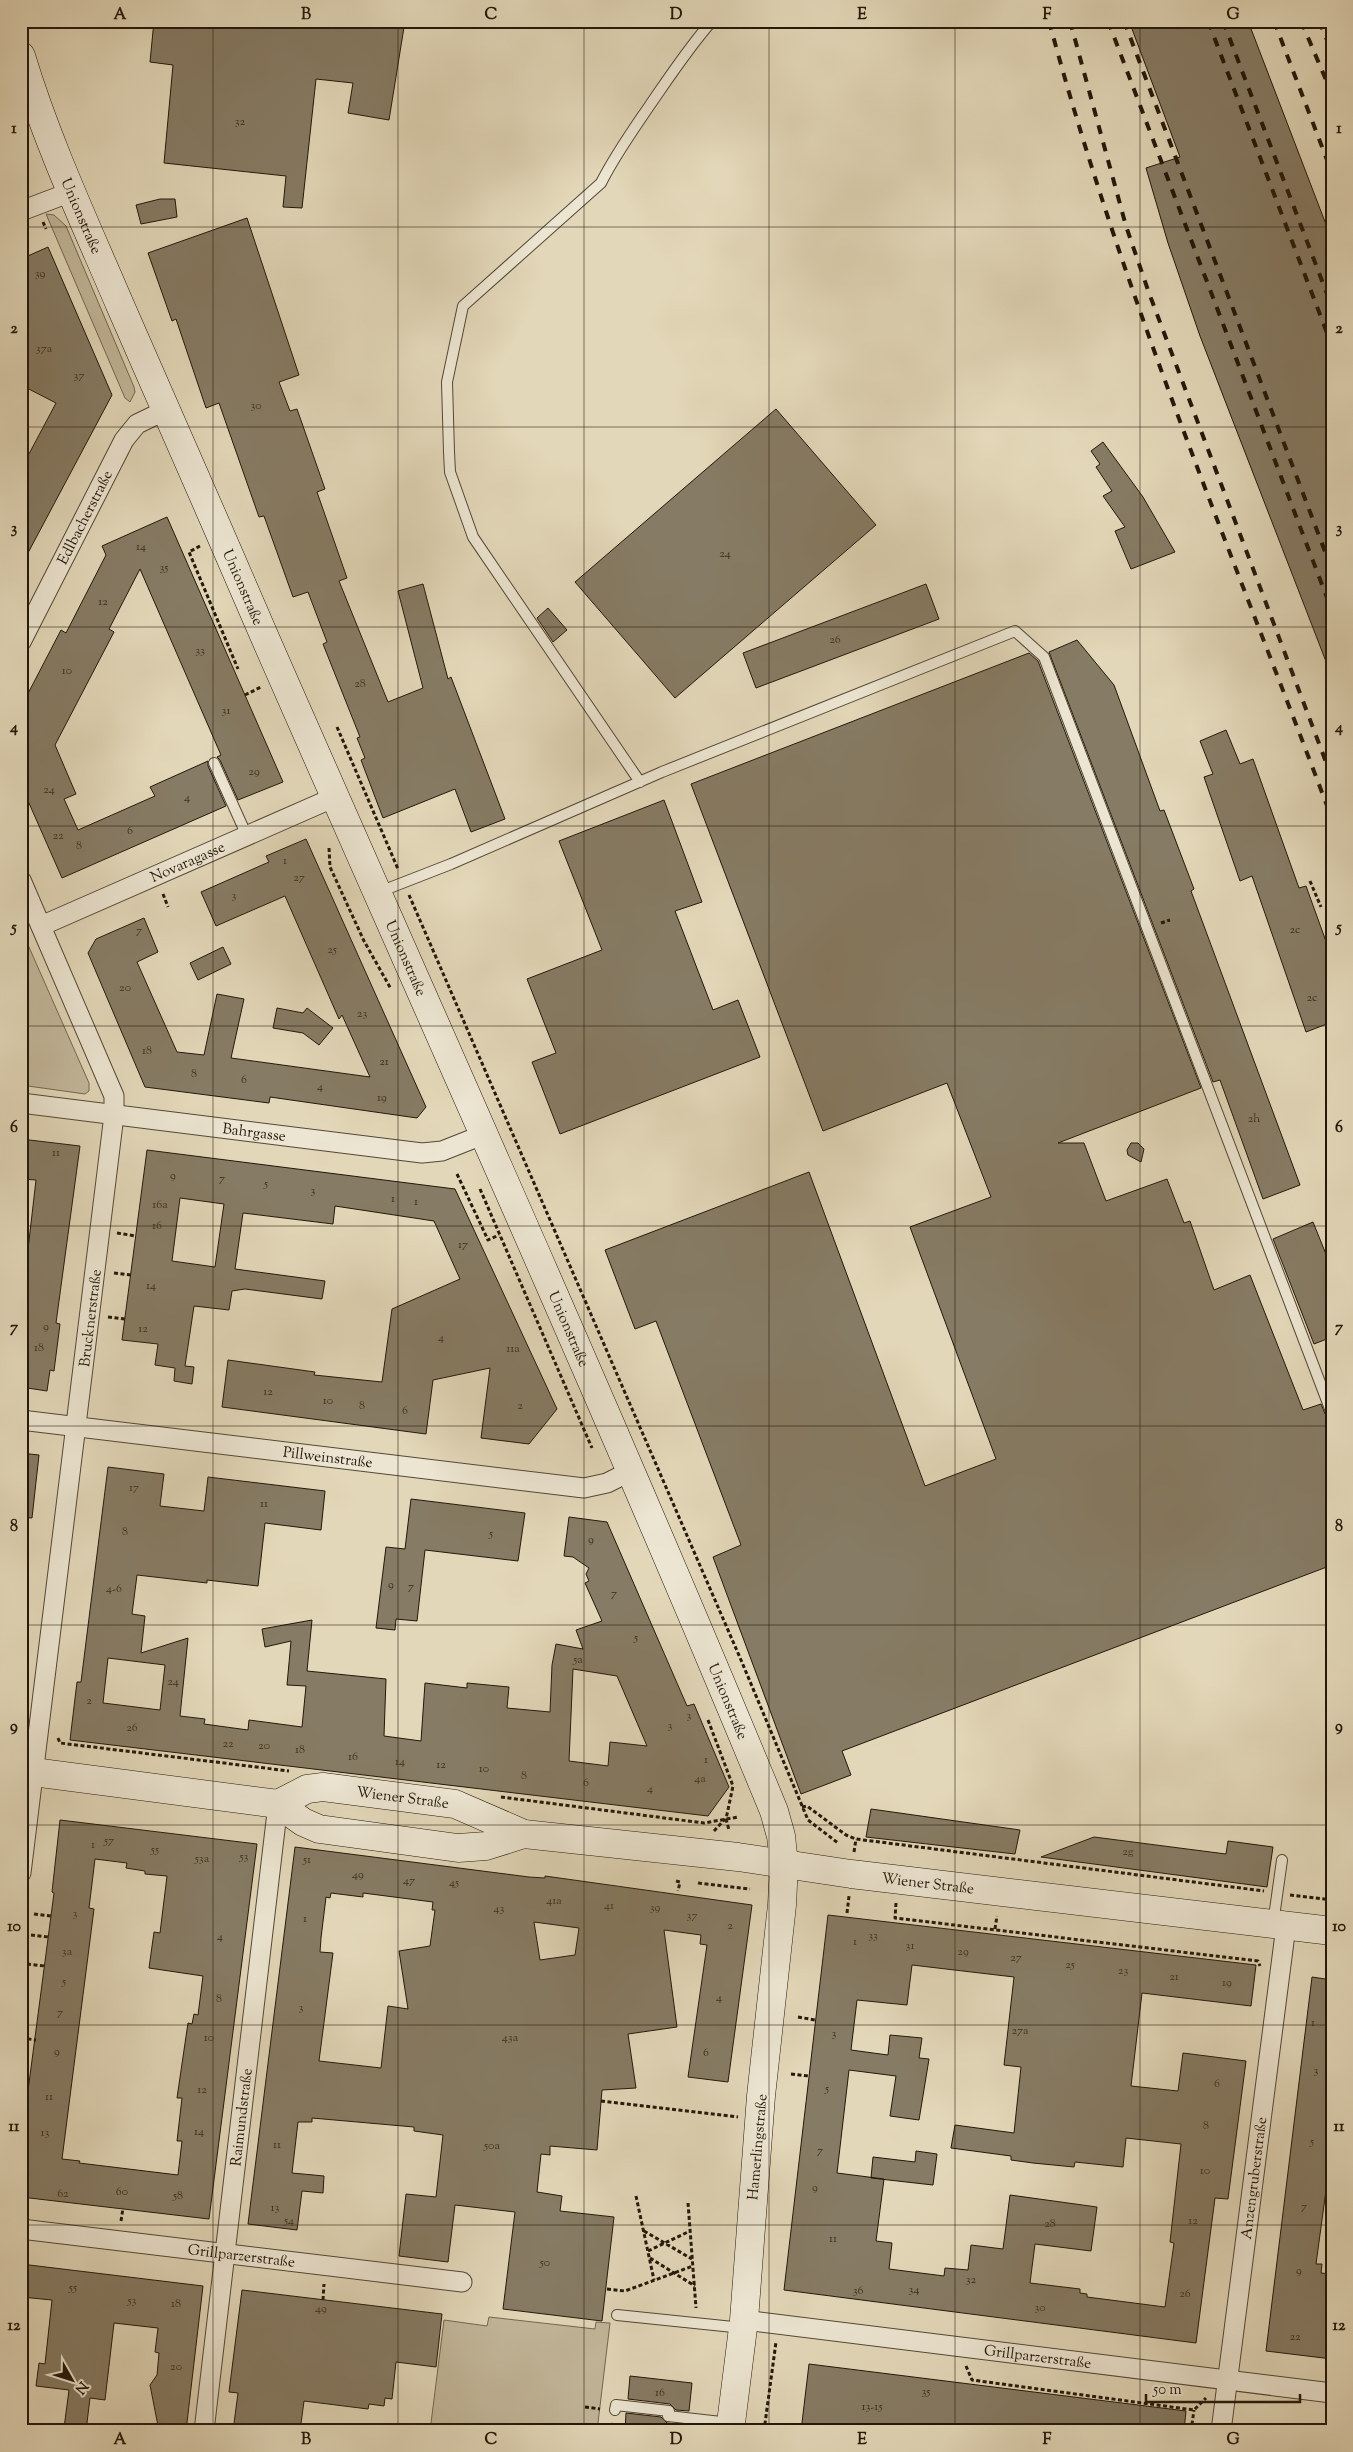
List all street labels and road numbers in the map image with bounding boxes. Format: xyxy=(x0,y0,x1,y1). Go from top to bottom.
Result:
street label: Unionstraße xyxy=(55,175,106,258)
street label: Edlbacherstraße xyxy=(53,467,119,569)
street label: Unionstraße xyxy=(216,546,268,629)
street label: Novaragasse xyxy=(147,837,229,889)
street label: Unionstraße xyxy=(379,917,431,1000)
street label: Bahrgasse xyxy=(221,1119,287,1148)
street label: Brucknerstraße xyxy=(75,1268,108,1368)
street label: Unionstraße xyxy=(542,1288,593,1371)
street label: Pillweinstraße xyxy=(282,1443,374,1474)
street label: Unionstraße xyxy=(702,1660,752,1743)
street label: Wiener Straße xyxy=(355,1782,450,1815)
street label: Wiener Straße xyxy=(880,1869,975,1901)
street label: Raimundstraße xyxy=(226,2067,259,2168)
street label: Hamerlingstraße xyxy=(743,2093,774,2201)
street label: Anzengruberstraße xyxy=(1237,2116,1273,2241)
street label: Grillparzerstraße xyxy=(186,2240,296,2274)
street label: Grillparzerstraße xyxy=(983,2341,1092,2375)

